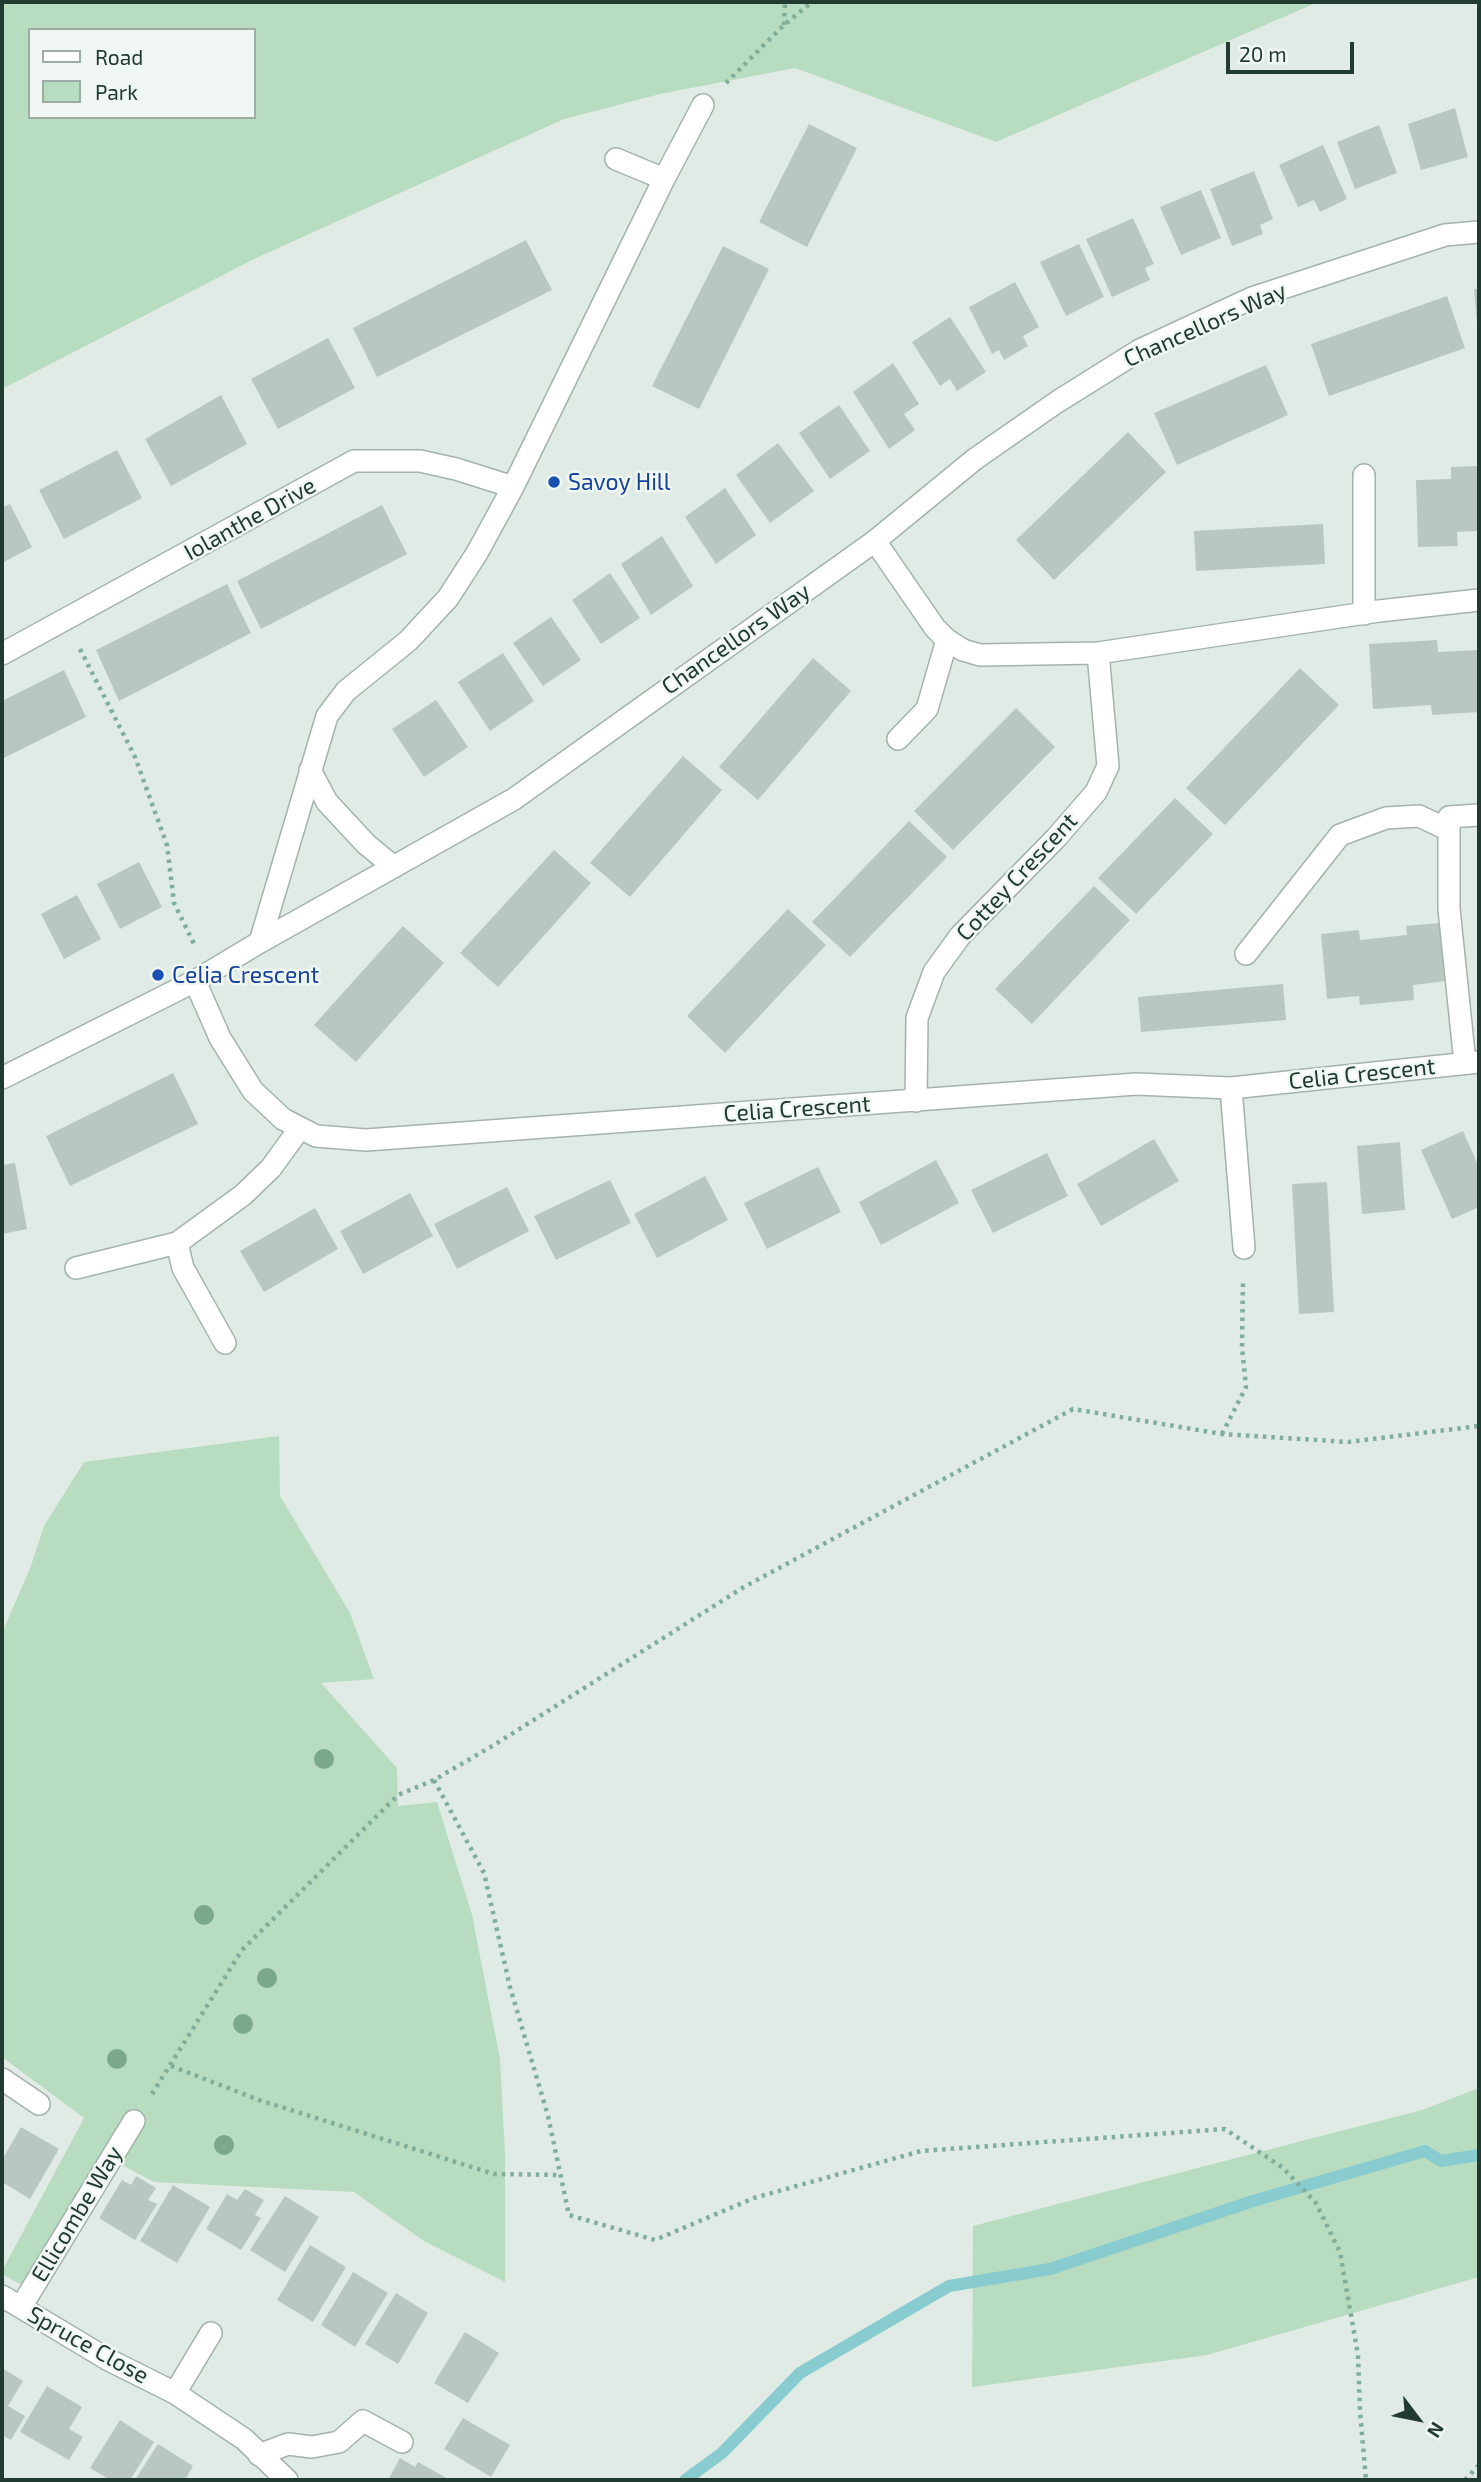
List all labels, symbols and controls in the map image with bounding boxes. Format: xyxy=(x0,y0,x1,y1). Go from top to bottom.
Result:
legend xyxy=(28,28,256,119)
scale bar xyxy=(1229,28,1357,72)
text: 20 m xyxy=(1239,41,1287,66)
text: Road xyxy=(95,44,143,69)
text: Park xyxy=(95,79,138,104)
street label: Chancellors Way xyxy=(1119,277,1291,373)
place label: Savoy Hill xyxy=(568,468,671,496)
street label: Iolanthe Drive xyxy=(179,472,321,566)
marker: Savoy Hill xyxy=(546,474,562,490)
street label: Chancellors Way xyxy=(656,578,816,700)
street label: Cottey Crescent xyxy=(951,807,1083,947)
place label: Celia Crescent xyxy=(172,961,319,989)
marker: Celia Crescent xyxy=(150,967,166,983)
street label: Celia Crescent xyxy=(1287,1053,1437,1095)
street label: Celia Crescent xyxy=(723,1090,871,1128)
street label: Ellicombe Way xyxy=(26,2141,128,2287)
street label: Spruce Close xyxy=(23,2300,153,2390)
north arrow xyxy=(1383,2384,1453,2454)
text: N xyxy=(1423,2418,1450,2442)

